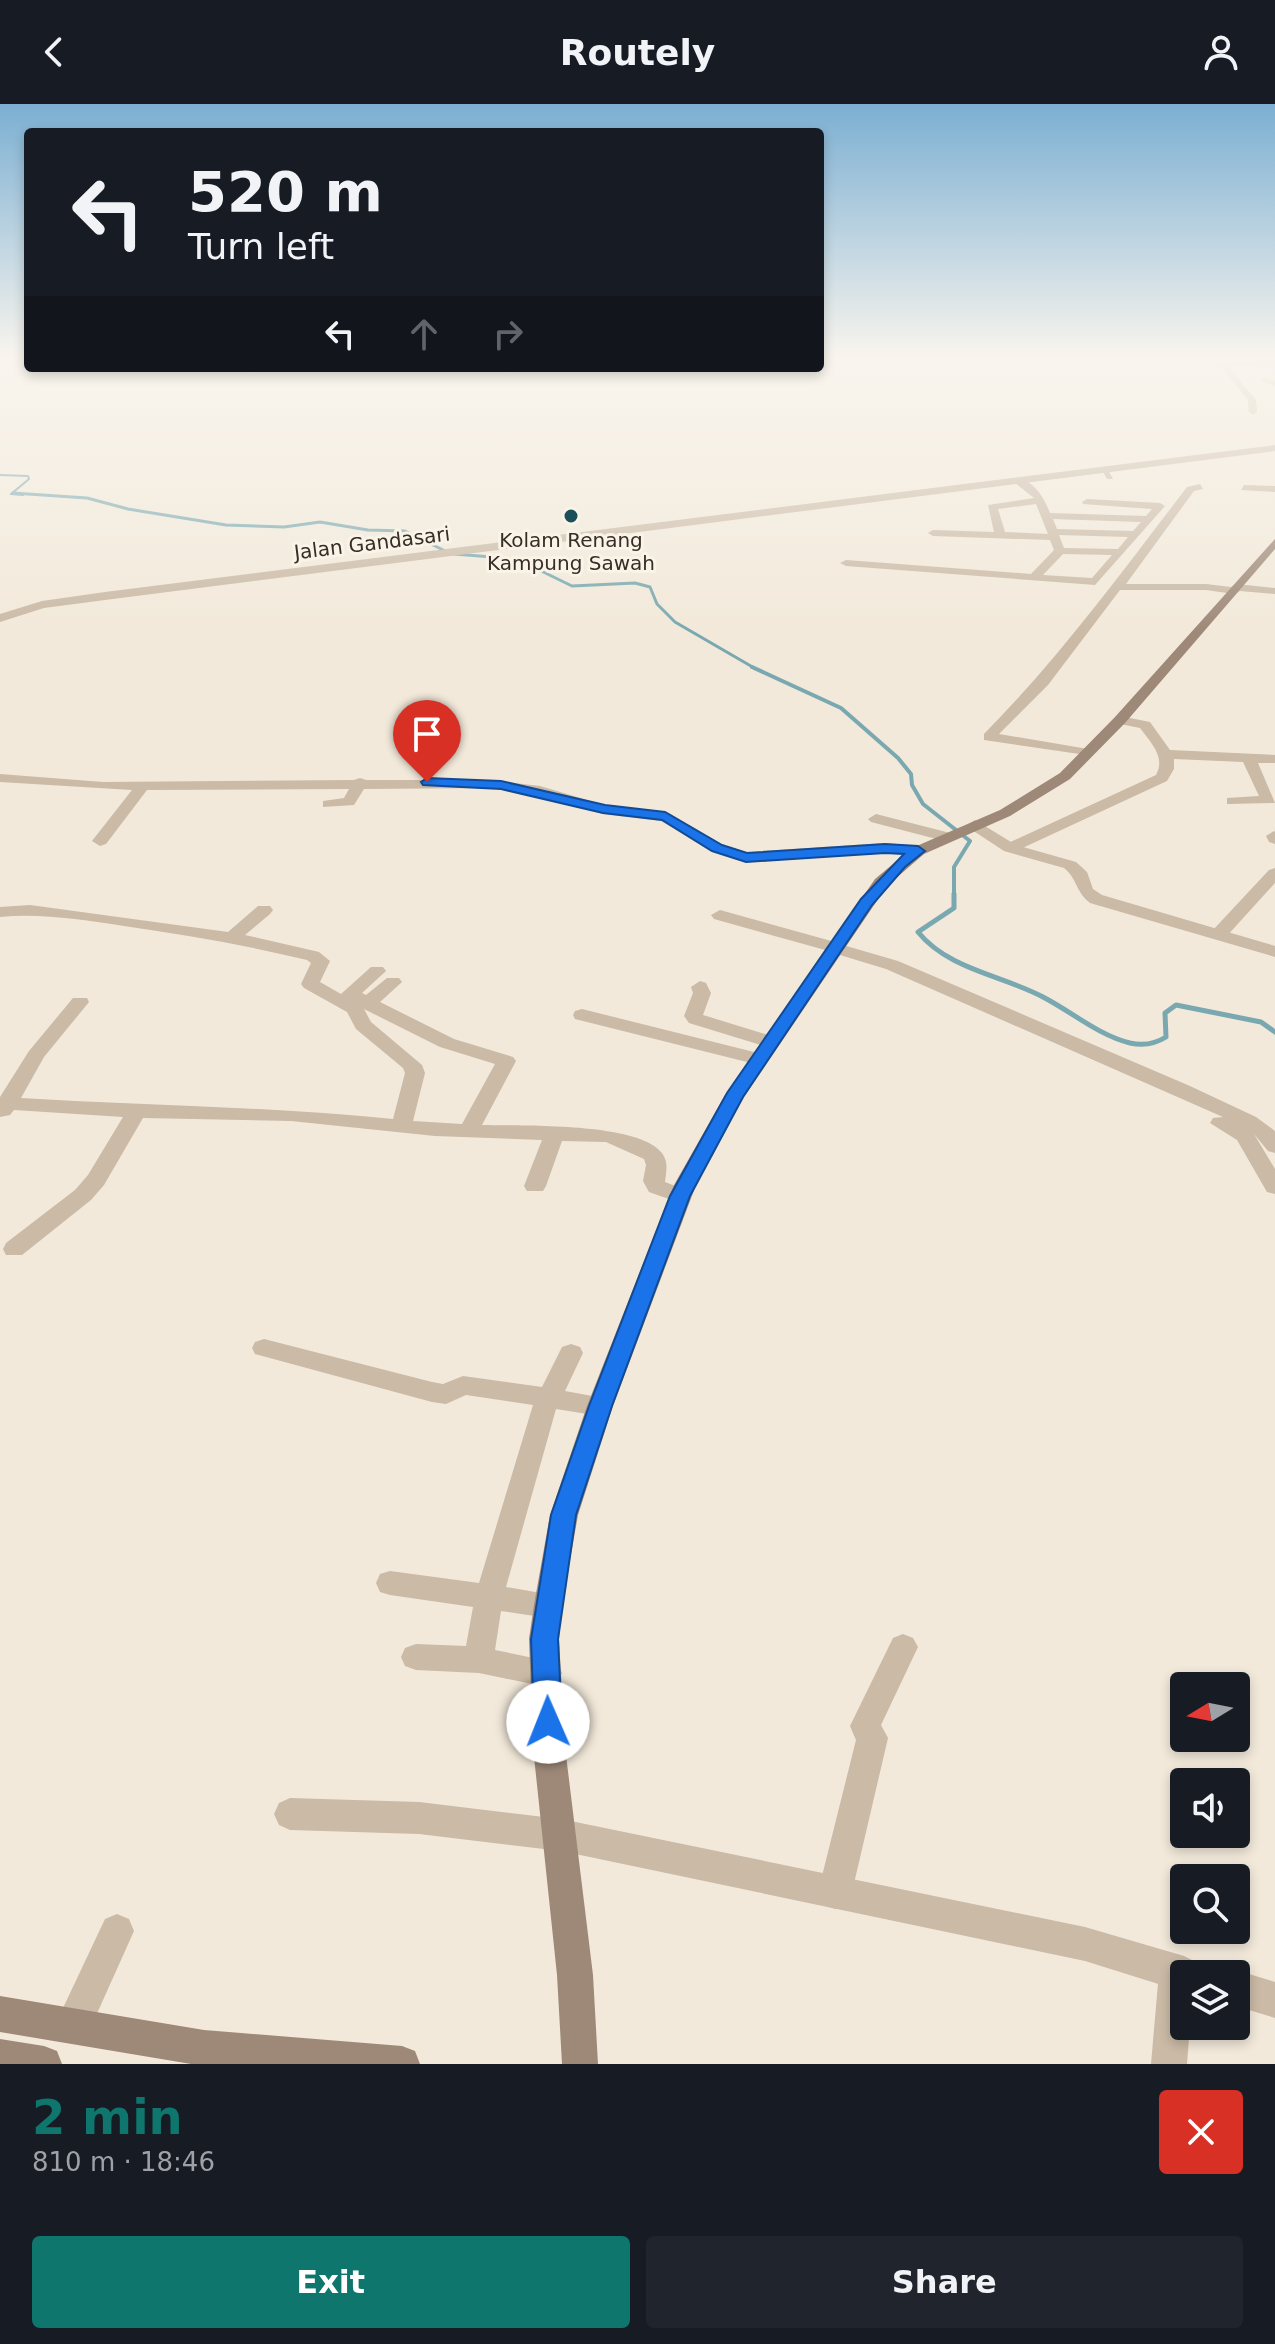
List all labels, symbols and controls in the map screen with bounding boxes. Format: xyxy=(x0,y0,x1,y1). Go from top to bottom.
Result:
icon: back xyxy=(32,30,76,74)
icon: person xyxy=(1199,30,1243,74)
text: Routely xyxy=(560,32,715,73)
text: 520 m xyxy=(188,159,383,224)
icon: left xyxy=(56,160,160,264)
text: Turn left xyxy=(188,226,334,267)
icon: left xyxy=(318,312,362,356)
icon: ahead xyxy=(402,312,446,356)
icon: right xyxy=(486,312,530,356)
marker: Kolam Renang Kampung Sawah xyxy=(562,507,580,525)
street label: Jalan Gandasari xyxy=(291,522,451,565)
place label: Kolam Renang Kampung Sawah xyxy=(487,528,655,575)
pin xyxy=(393,700,461,782)
icon: arrive xyxy=(405,712,449,756)
north arrow xyxy=(1170,1672,1250,1752)
map controls xyxy=(1170,1672,1250,2040)
position arrow xyxy=(506,1680,590,1764)
button: sound xyxy=(1170,1768,1250,1848)
button: search xyxy=(1170,1864,1250,1944)
button: layers xyxy=(1170,1960,1250,2040)
text: 2 min xyxy=(32,2089,183,2145)
button: close xyxy=(1159,2090,1243,2174)
text: 810 m · 18:46 xyxy=(32,2147,215,2177)
button: Exit xyxy=(32,2236,630,2328)
button: Share xyxy=(646,2236,1243,2328)

